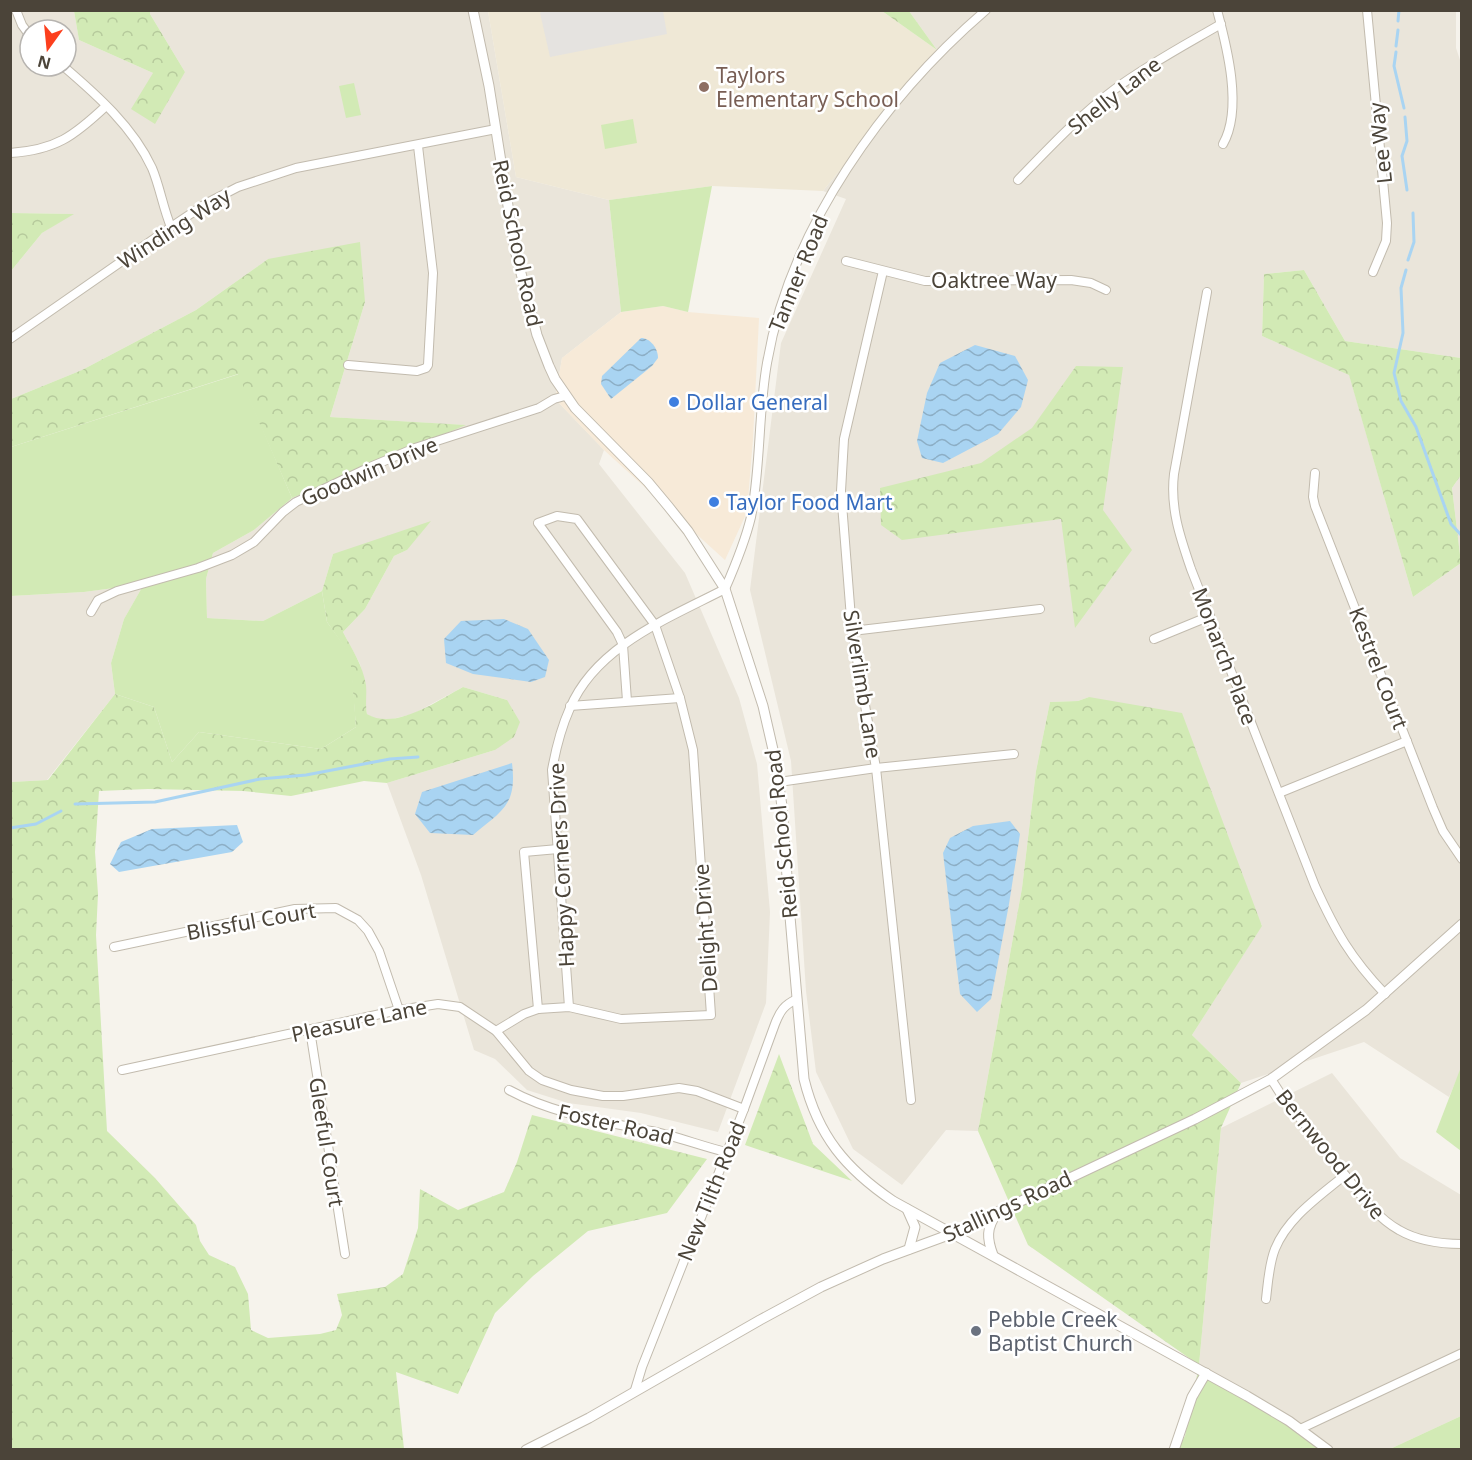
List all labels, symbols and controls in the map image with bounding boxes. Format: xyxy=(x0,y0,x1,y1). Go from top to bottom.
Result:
north arrow xyxy=(18,18,78,78)
text: N xyxy=(35,50,53,75)
street label: Shelly Lane xyxy=(1062,50,1166,140)
place label: Taylors Elementary School xyxy=(716,61,899,113)
marker: Taylors Elementary School xyxy=(697,80,711,94)
street label: Lee Way xyxy=(1362,101,1398,185)
street label: Reid School Road xyxy=(487,157,549,329)
street label: Winding Way xyxy=(112,181,236,275)
street label: Tanner Road xyxy=(762,210,834,336)
street label: Oaktree Way xyxy=(931,266,1057,294)
place label: Dollar General xyxy=(686,388,828,416)
marker: Dollar General xyxy=(667,395,681,409)
street label: Goodwin Drive xyxy=(296,430,442,512)
place label: Taylor Food Mart xyxy=(726,488,893,516)
marker: Taylor Food Mart xyxy=(707,495,721,509)
street label: Monarch Place xyxy=(1186,583,1264,729)
street label: Kestrel Court xyxy=(1343,603,1415,733)
street label: Silverlimb Lane xyxy=(837,608,889,760)
street label: Reid School Road xyxy=(758,748,804,920)
street label: Happy Corners Drive xyxy=(542,762,580,968)
street label: Delight Drive xyxy=(687,863,723,993)
street label: Blissful Court xyxy=(184,896,318,946)
street label: Pleasure Lane xyxy=(289,992,429,1048)
street label: Gleeful Court xyxy=(303,1075,351,1209)
street label: Bernwood Drive xyxy=(1270,1083,1392,1225)
street label: Foster Road xyxy=(556,1097,676,1151)
street label: New Tilth Road xyxy=(670,1117,752,1265)
street label: Stallings Road xyxy=(938,1164,1076,1248)
place label: Pebble Creek Baptist Church xyxy=(988,1305,1133,1357)
marker: Pebble Creek Baptist Church xyxy=(969,1324,983,1338)

